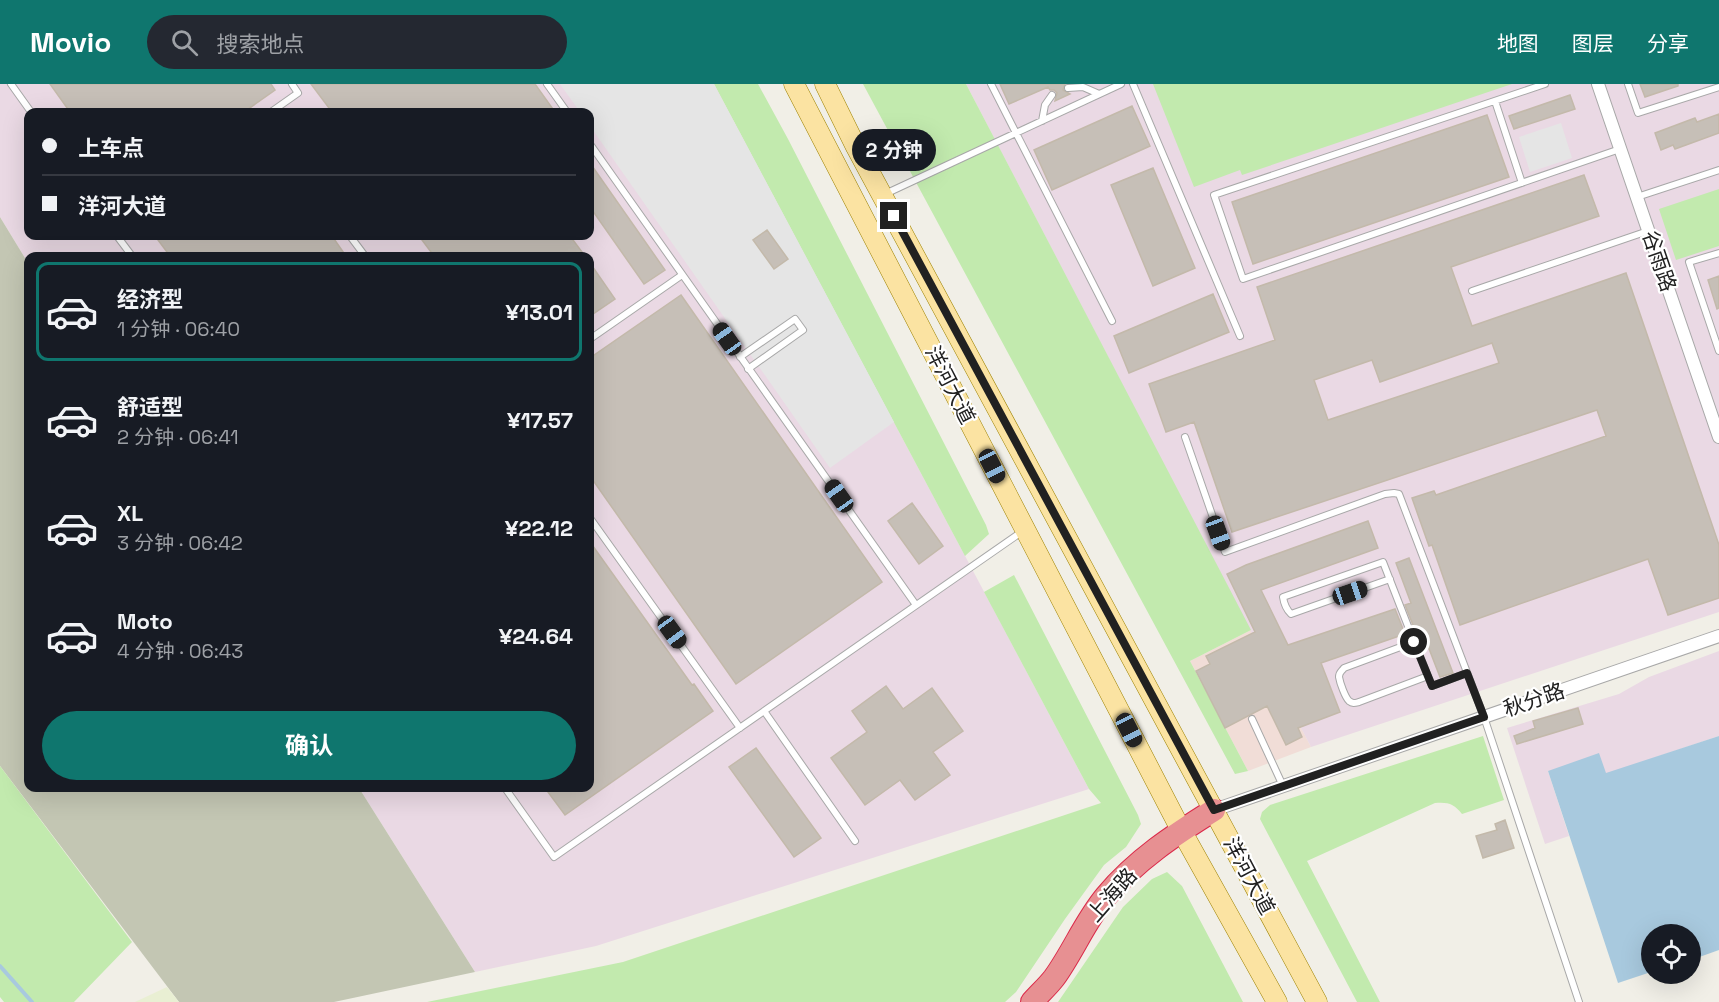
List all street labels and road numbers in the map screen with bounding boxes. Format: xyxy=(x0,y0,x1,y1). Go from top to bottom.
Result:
street label: 谷雨路 xyxy=(1636,227,1682,295)
street label: 洋河大道 xyxy=(919,341,982,428)
street label: 秋分路 xyxy=(1500,677,1568,723)
street label: 洋河大道 xyxy=(1218,832,1281,919)
street label: 上海路 xyxy=(1081,862,1142,927)

